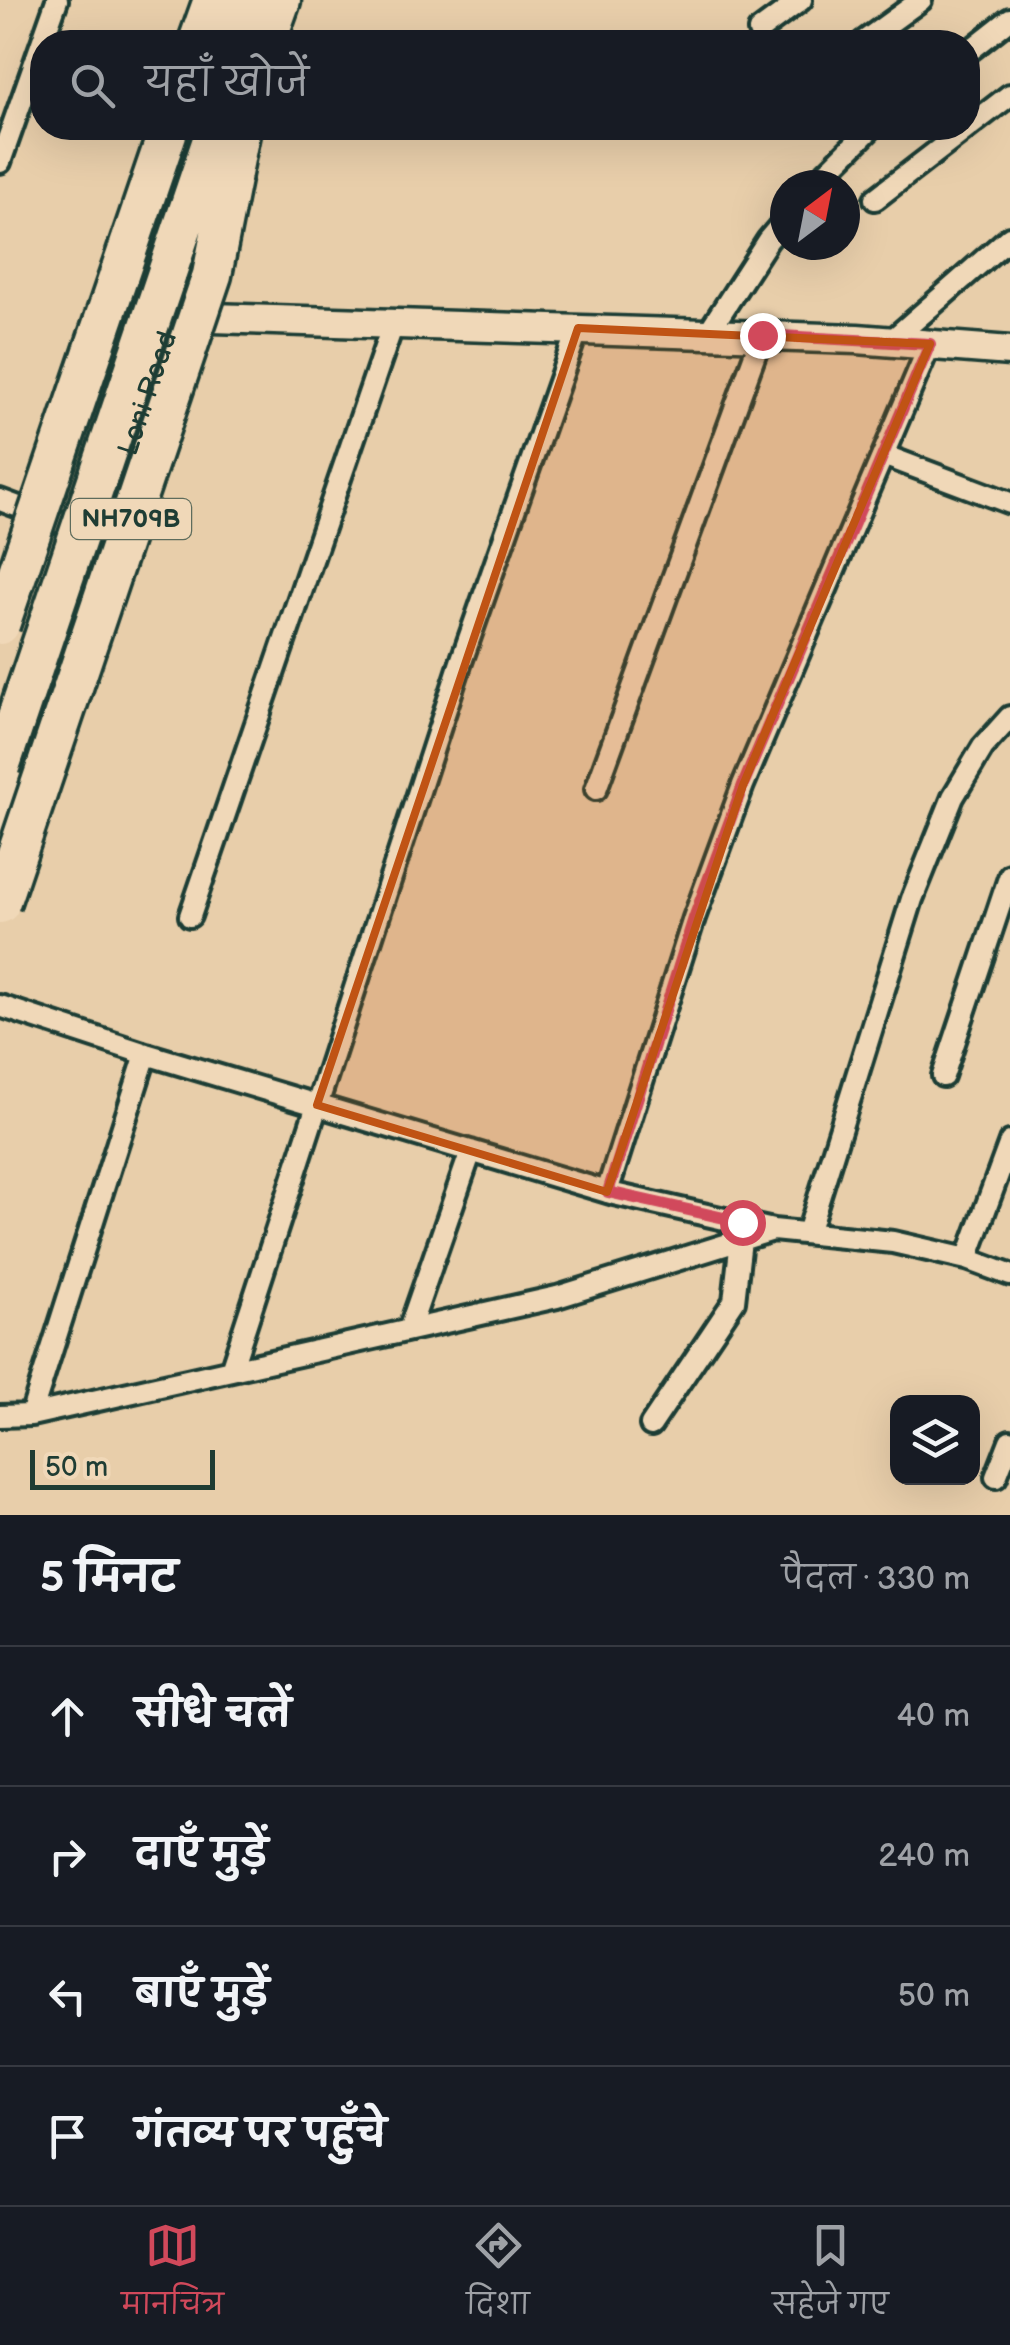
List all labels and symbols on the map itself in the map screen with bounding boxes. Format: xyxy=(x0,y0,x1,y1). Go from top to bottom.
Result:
north arrow xyxy=(770,170,860,260)
route end xyxy=(740,313,786,359)
street label: Loni Road xyxy=(111,327,184,460)
road number: NH709B xyxy=(71,499,191,539)
route start xyxy=(720,1200,766,1246)
scale bar xyxy=(30,1445,215,1490)

